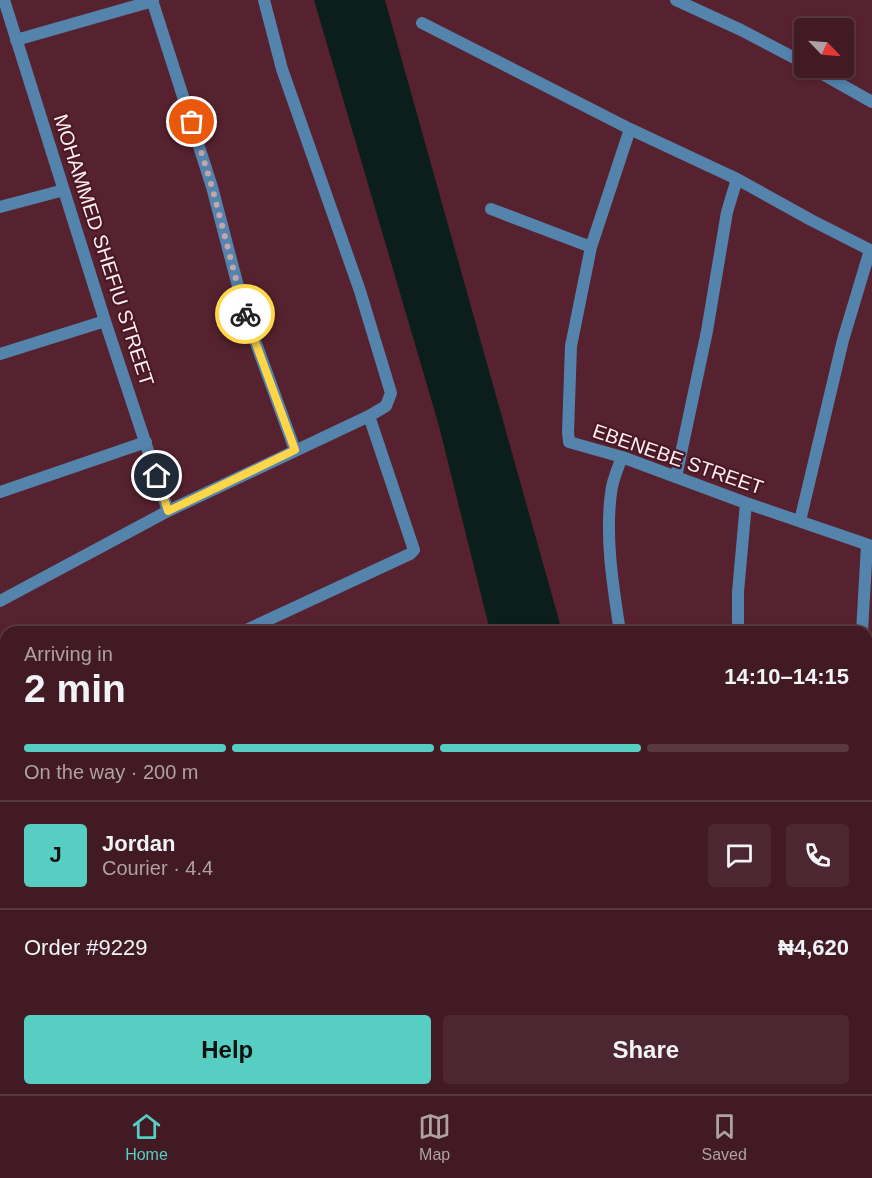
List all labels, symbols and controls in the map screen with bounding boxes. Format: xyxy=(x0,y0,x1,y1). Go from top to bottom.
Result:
north arrow xyxy=(794,18,854,78)
map controls xyxy=(794,18,854,78)
pin xyxy=(166,96,217,147)
icon: bag xyxy=(175,105,208,138)
street label: MOHAMMED SHEFIU STREET xyxy=(50,111,158,389)
courier xyxy=(215,284,275,344)
icon: bike xyxy=(229,298,262,331)
street label: EBENEBE STREET xyxy=(590,419,766,499)
pin xyxy=(131,450,182,501)
icon: home xyxy=(140,459,173,492)
text: Arriving in xyxy=(24,643,113,665)
text: 14:10–14:15 xyxy=(724,664,849,689)
text: 2 min xyxy=(24,667,126,710)
text: On the way · 200 m xyxy=(24,761,199,783)
button: chat xyxy=(708,824,771,887)
button: phone xyxy=(786,824,849,887)
text: Jordan xyxy=(102,831,175,856)
text: J xyxy=(49,842,62,867)
text: Courier · 4.4 xyxy=(102,857,213,879)
text: Order #9229 xyxy=(24,935,148,960)
text: ₦4,620 xyxy=(778,935,849,960)
button: Help xyxy=(24,1015,431,1084)
button: Share xyxy=(443,1015,849,1084)
tab: Home xyxy=(125,1110,168,1164)
tab: Map xyxy=(418,1110,451,1164)
tab: Saved xyxy=(701,1110,747,1164)

